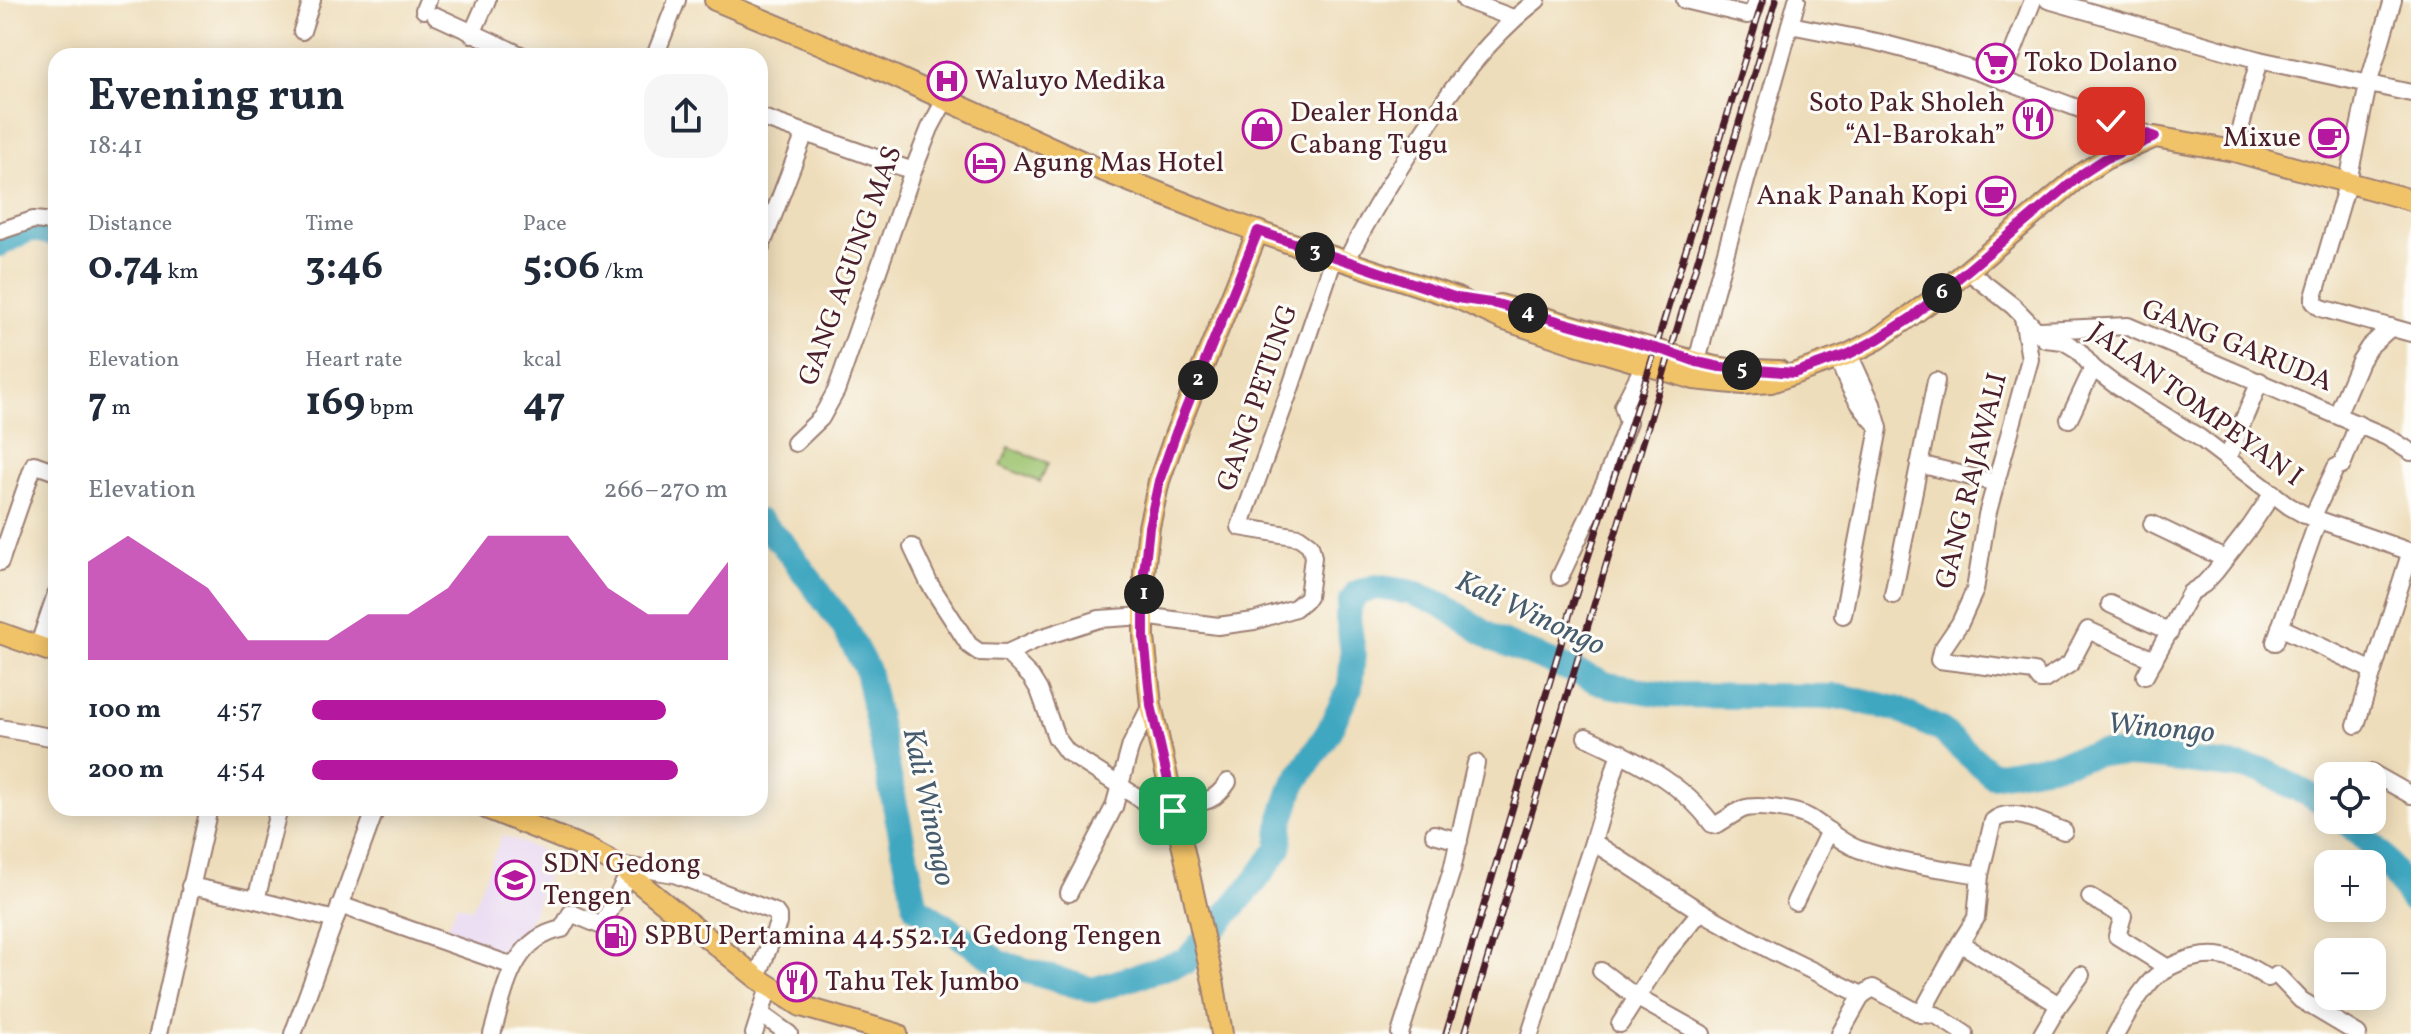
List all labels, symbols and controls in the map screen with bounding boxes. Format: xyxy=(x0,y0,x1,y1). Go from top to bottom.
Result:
supermarket icon: Toko Dolano xyxy=(1975,42,2017,84)
place label: Toko Dolano xyxy=(2024,44,2177,83)
hospital icon: Waluyo Medika xyxy=(926,60,968,102)
place label: Waluyo Medika xyxy=(975,62,1166,101)
text: Evening run xyxy=(88,67,345,128)
button: share xyxy=(644,74,728,158)
place label: Soto Pak Sholeh “Al-Barokah” xyxy=(1808,84,2005,155)
pin xyxy=(2077,87,2145,155)
place label: Dealer Honda Cabang Tugu xyxy=(1290,94,1459,165)
restaurant icon: Soto Pak Sholeh “Al-Barokah” xyxy=(2012,98,2054,140)
icon: check xyxy=(2089,99,2133,143)
shop icon: Dealer Honda Cabang Tugu xyxy=(1241,108,1283,150)
cafe icon: Mixue xyxy=(2308,117,2350,159)
place label: Mixue xyxy=(2223,119,2301,158)
text: 18:41 xyxy=(88,128,143,164)
street label: GANG AGUNG MAS xyxy=(789,141,913,391)
hotel icon: Agung Mas Hotel xyxy=(964,142,1006,184)
place label: Agung Mas Hotel xyxy=(1013,144,1224,183)
cafe icon: Anak Panah Kopi xyxy=(1975,175,2017,217)
place label: Anak Panah Kopi xyxy=(1756,177,1968,216)
text: Distance xyxy=(88,209,172,240)
text: Time xyxy=(305,209,354,240)
text: Pace xyxy=(523,209,567,240)
pin: 3 xyxy=(1295,232,1335,272)
text: 3 xyxy=(1309,236,1321,267)
text: 0.74 xyxy=(88,240,163,296)
text: 3:46 xyxy=(305,240,383,296)
text: 5:06 xyxy=(523,240,600,296)
text: km xyxy=(163,257,199,288)
text: /km xyxy=(600,257,644,288)
pin: 6 xyxy=(1922,273,1962,313)
text: 6 xyxy=(1936,277,1948,308)
street label: GANG GARUDA xyxy=(2136,290,2339,402)
pin: 4 xyxy=(1508,293,1548,333)
text: 4 xyxy=(1521,297,1535,328)
street label: GANG PETUNG xyxy=(1208,299,1308,497)
street label: JALAN TOMPEYAN I xyxy=(2080,314,2310,496)
text: Elevation xyxy=(88,345,179,376)
text: Heart rate xyxy=(305,345,402,376)
text: kcal xyxy=(523,345,562,376)
pin: 5 xyxy=(1722,350,1762,390)
text: 5 xyxy=(1737,354,1747,385)
pin: 2 xyxy=(1178,360,1218,400)
text: 2 xyxy=(1192,364,1204,395)
street label: GANG RAJAWALI xyxy=(1926,369,2018,593)
text: 7 xyxy=(88,376,107,432)
text: 169 xyxy=(305,376,365,432)
text: 47 xyxy=(523,376,566,432)
text: m xyxy=(107,393,131,424)
text: bpm xyxy=(365,393,414,424)
text: Elevation xyxy=(88,472,196,508)
text: 266–270 m xyxy=(604,472,728,508)
water label: Kali Winongo xyxy=(1448,561,1612,667)
pin: 1 xyxy=(1124,574,1164,614)
text: 1 xyxy=(1140,578,1148,609)
text: 100 m xyxy=(88,692,161,728)
text: 4:57 xyxy=(216,692,263,728)
water label: Winongo xyxy=(2106,703,2217,755)
water label: Kali Winongo xyxy=(891,724,965,890)
text: 200 m xyxy=(88,752,164,788)
text: 4:54 xyxy=(216,752,266,788)
map controls xyxy=(2314,762,2386,1010)
button: locate xyxy=(2314,762,2386,834)
pin xyxy=(1139,777,1207,845)
icon: arrive xyxy=(1151,789,1195,833)
place label: SDN Gedong Tengen xyxy=(543,845,701,916)
button: + xyxy=(2314,850,2386,922)
school or university icon: SDN Gedong Tengen xyxy=(494,859,536,901)
fuel station icon: SPBU Pertamina 44.552.14 Gedong Tengen xyxy=(595,915,637,957)
place label: SPBU Pertamina 44.552.14 Gedong Tengen xyxy=(644,917,1162,956)
button: − xyxy=(2314,938,2386,1010)
restaurant icon: Tahu Tek Jumbo xyxy=(776,961,818,1003)
place label: Tahu Tek Jumbo xyxy=(825,963,1019,1002)

